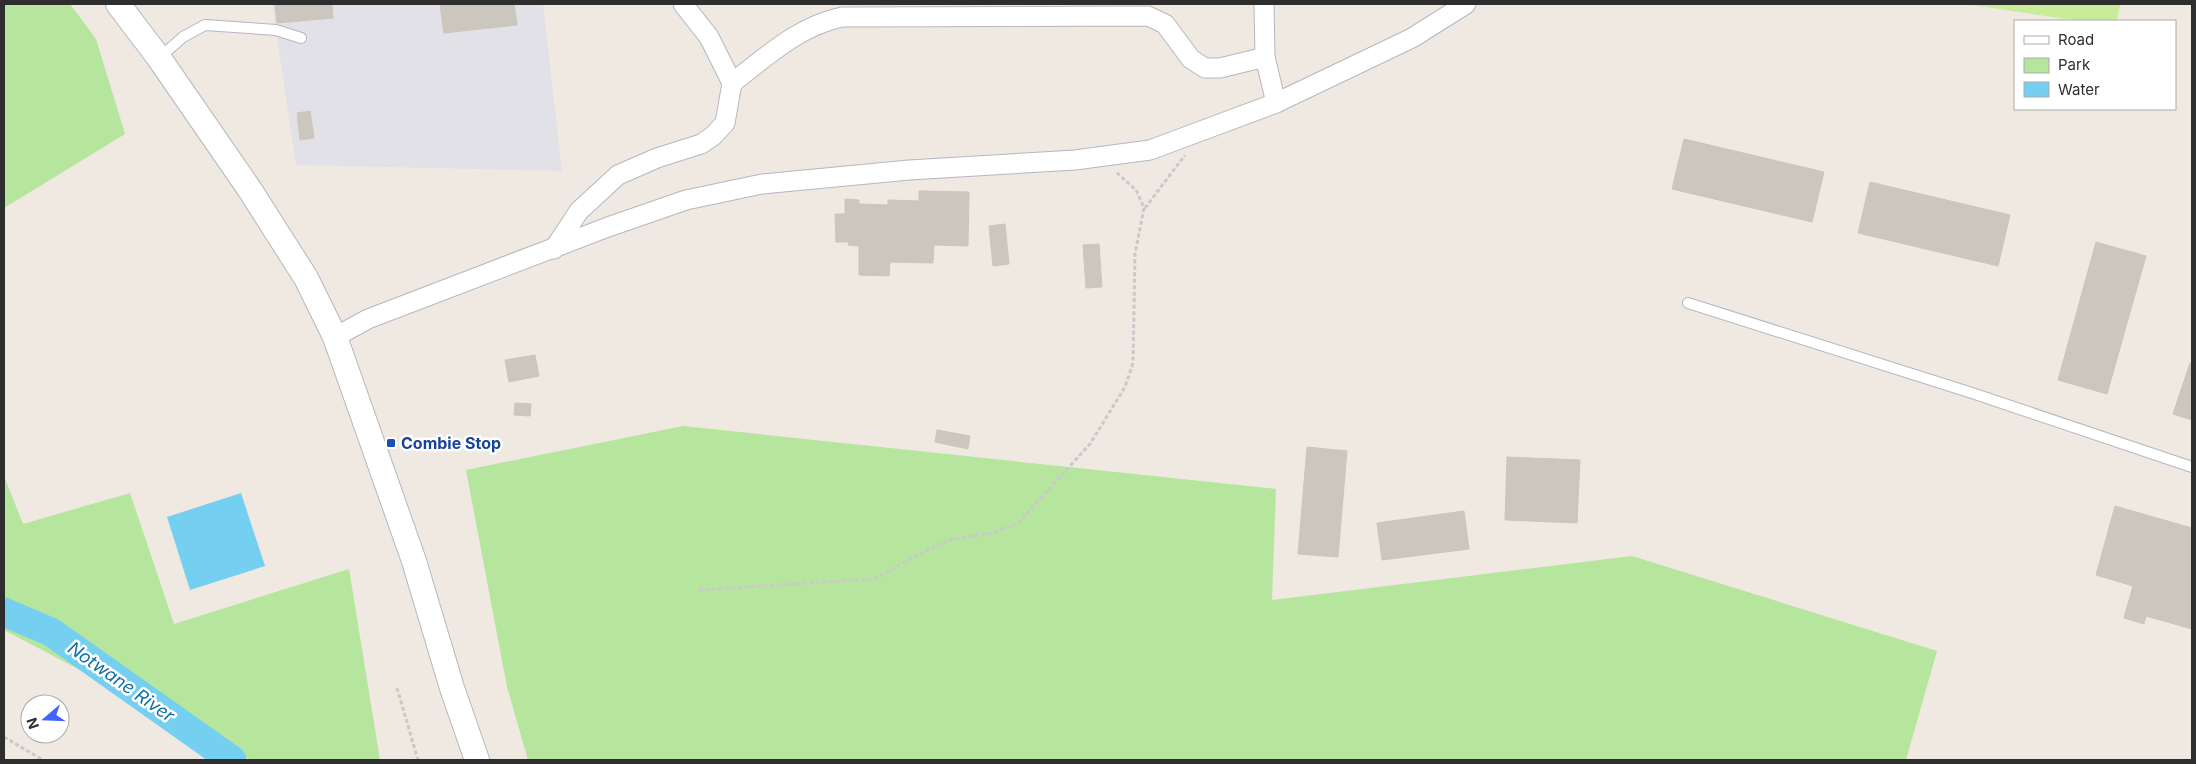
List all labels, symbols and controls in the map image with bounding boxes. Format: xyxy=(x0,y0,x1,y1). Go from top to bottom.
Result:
legend xyxy=(2014,20,2176,110)
text: Road xyxy=(2058,30,2094,49)
text: Park xyxy=(2058,55,2091,74)
text: Water xyxy=(2058,80,2100,99)
place label: Combie Stop xyxy=(401,433,501,453)
marker: Combie Stop xyxy=(385,437,397,449)
water label: Notwane River xyxy=(64,637,179,727)
north arrow xyxy=(20,694,70,744)
text: N xyxy=(22,716,42,731)

